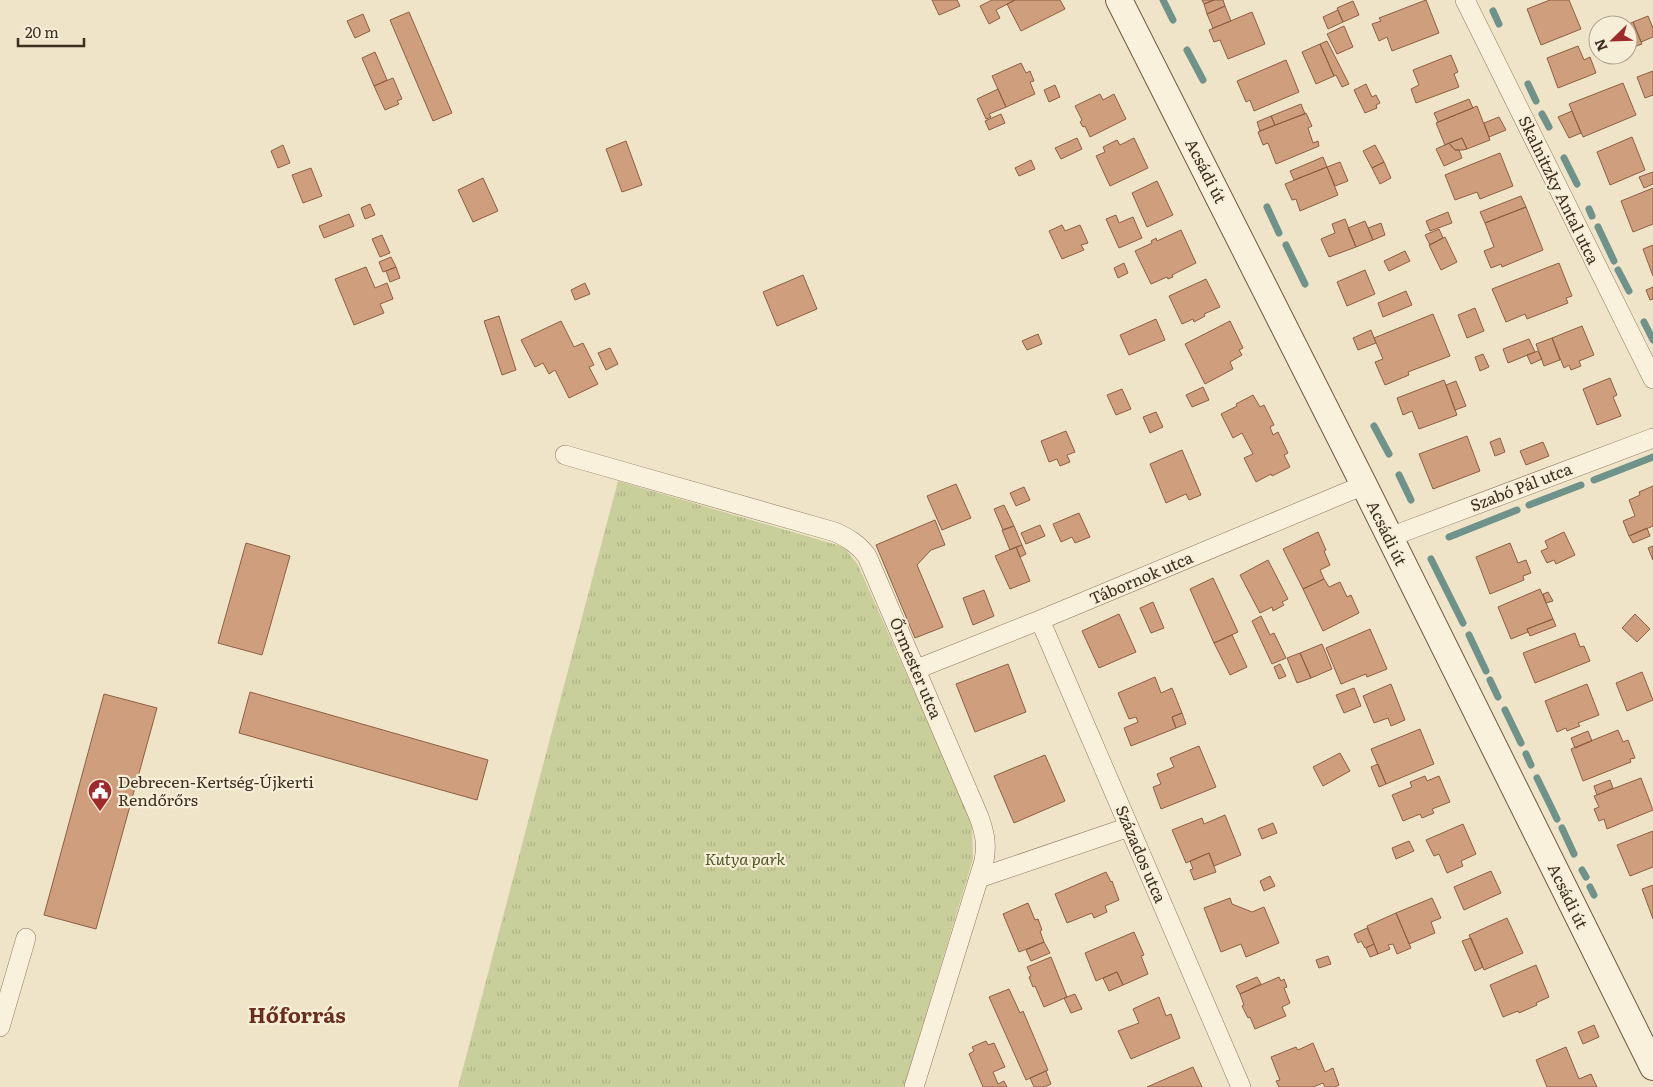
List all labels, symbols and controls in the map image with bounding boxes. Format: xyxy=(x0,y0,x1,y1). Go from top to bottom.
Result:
scale bar xyxy=(18,15,84,47)
north arrow xyxy=(1588,15,1638,65)
text: 20 m xyxy=(25,20,59,43)
text: N xyxy=(1589,36,1612,55)
street label: Skalnitzky Antal utca xyxy=(1513,111,1607,268)
street label: Acsádi út xyxy=(1180,134,1234,208)
street label: Szabó Pál utca xyxy=(1466,456,1575,516)
street label: Acsádi út xyxy=(1362,496,1414,570)
street label: Tábornok utca xyxy=(1085,544,1197,610)
street label: Őrmester utca xyxy=(885,613,949,722)
place label: Debrecen-Kertség-Újkerti Rendőrőrs xyxy=(118,769,314,811)
public building icon: Debrecen-Kertség-Újkerti Rendőrőrs xyxy=(87,778,113,812)
street label: Százados utca xyxy=(1111,801,1173,907)
park label: Kutya park xyxy=(705,846,785,870)
street label: Acsádi út xyxy=(1543,859,1595,933)
district label: Hőforrás xyxy=(248,998,346,1029)

